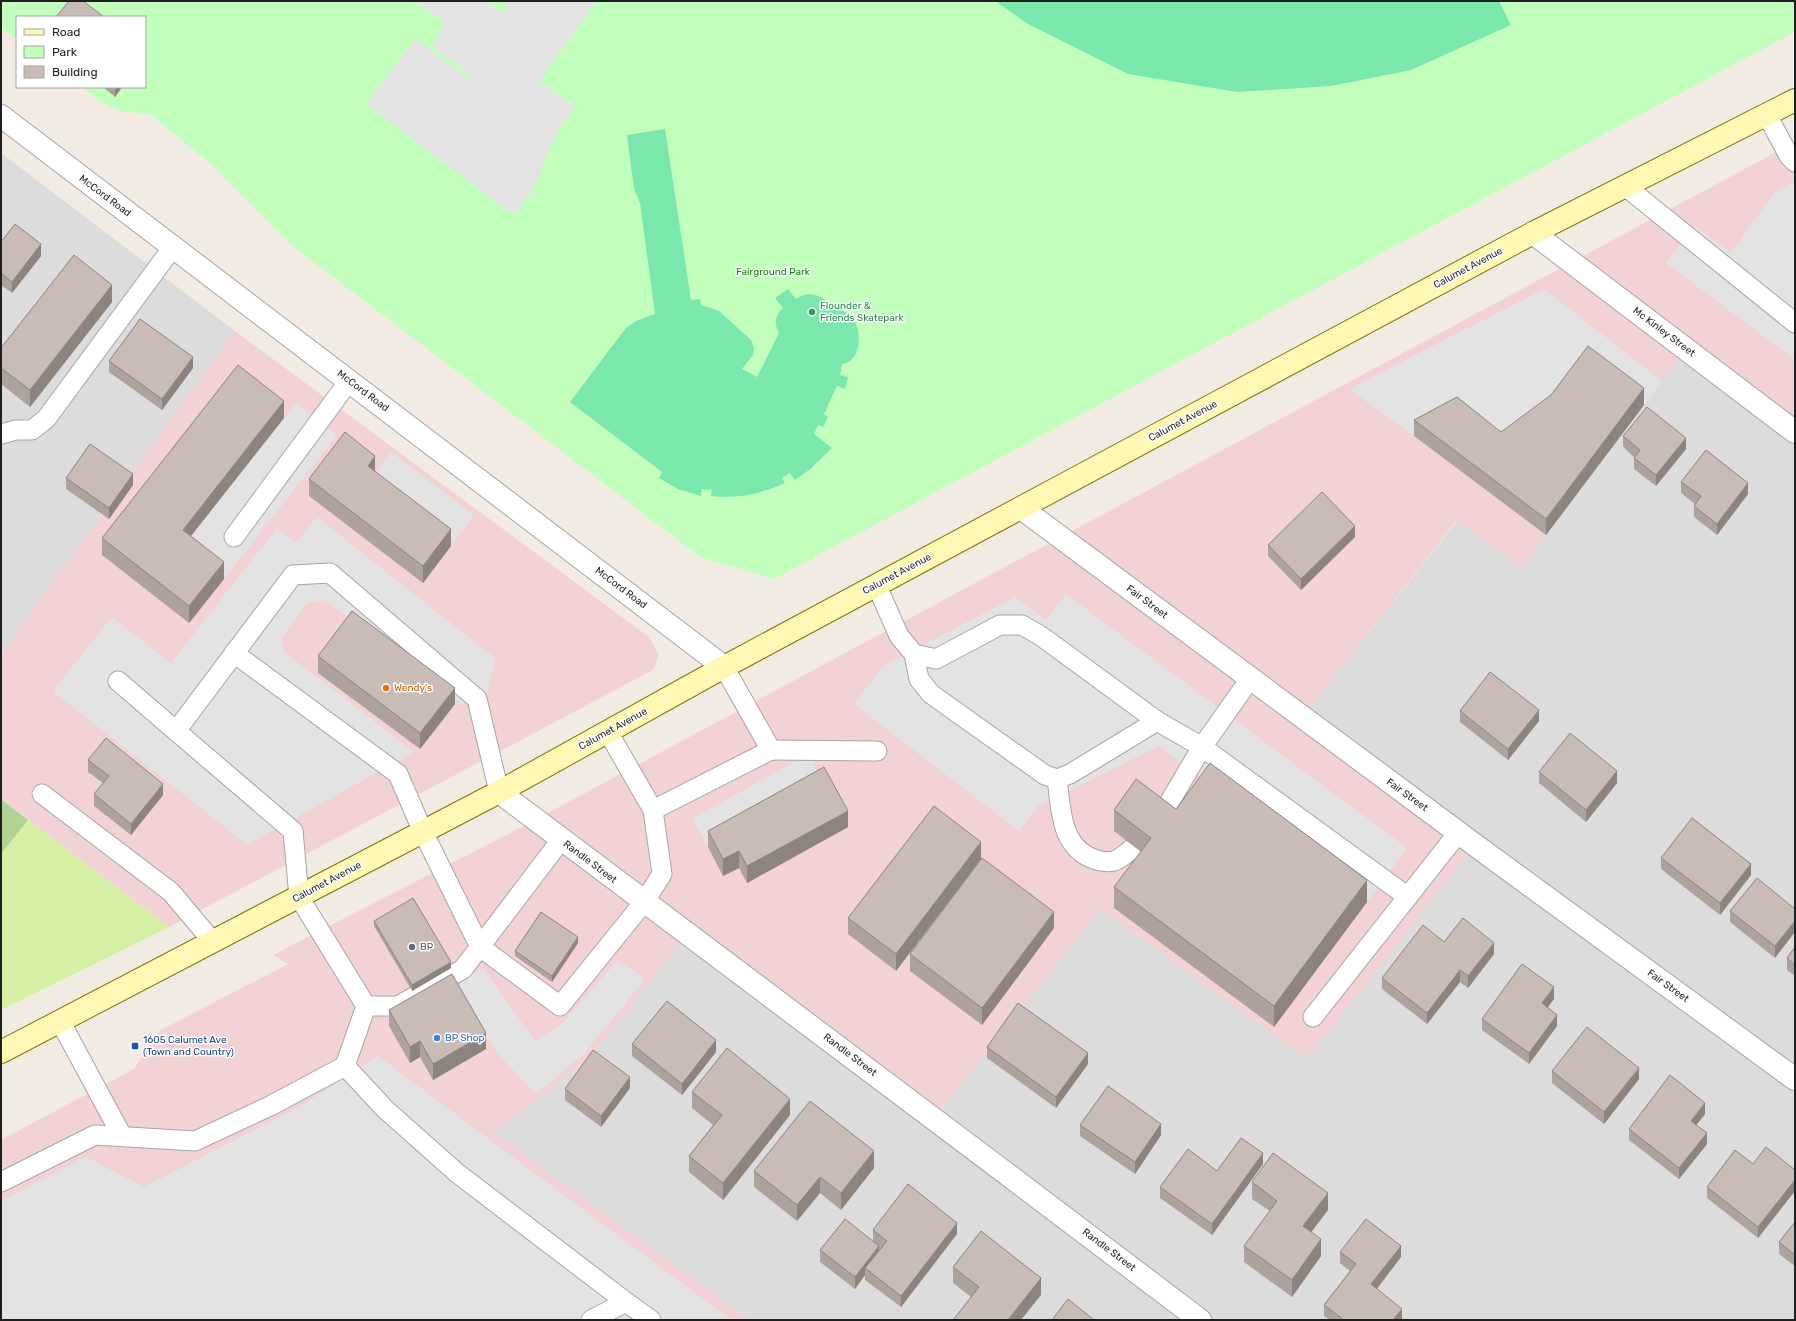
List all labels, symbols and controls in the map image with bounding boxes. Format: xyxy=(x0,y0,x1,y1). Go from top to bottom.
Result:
legend xyxy=(16,16,146,88)
text: Road xyxy=(52,25,80,39)
text: Park xyxy=(52,45,78,59)
text: Building xyxy=(52,65,98,79)
street label: McCord Road xyxy=(77,173,133,219)
street label: Calumet Avenue xyxy=(1432,245,1505,291)
park label: Fairground Park xyxy=(736,266,811,278)
place label: Flounder & Friends Skatepark xyxy=(820,300,905,324)
street label: Mc Kinley Street xyxy=(1630,305,1698,359)
marker: Flounder & Friends Skatepark xyxy=(807,307,817,317)
street label: McCord Road xyxy=(335,368,391,414)
street label: Calumet Avenue xyxy=(1147,398,1220,444)
street label: Calumet Avenue xyxy=(861,551,934,597)
street label: McCord Road xyxy=(593,565,649,611)
street label: Fair Street xyxy=(1124,583,1170,621)
place label: Wendy's xyxy=(394,682,432,694)
marker: Wendy's xyxy=(381,683,391,693)
street label: Calumet Avenue xyxy=(577,705,650,753)
street label: Fair Street xyxy=(1384,776,1430,814)
street label: Randle Street xyxy=(561,838,619,886)
street label: Calumet Avenue xyxy=(291,859,364,905)
place label: BP xyxy=(420,941,434,953)
marker: BP xyxy=(407,942,417,952)
street label: Fair Street xyxy=(1645,967,1691,1005)
street label: Randle Street xyxy=(821,1031,879,1079)
place label: BP Shop xyxy=(445,1032,484,1044)
marker: BP Shop xyxy=(432,1033,442,1043)
place label: 1605 Calumet Ave (Town and Country) xyxy=(143,1034,234,1058)
marker: 1605 Calumet Ave (Town and Country) xyxy=(130,1041,140,1051)
street label: Randle Street xyxy=(1080,1226,1138,1274)

